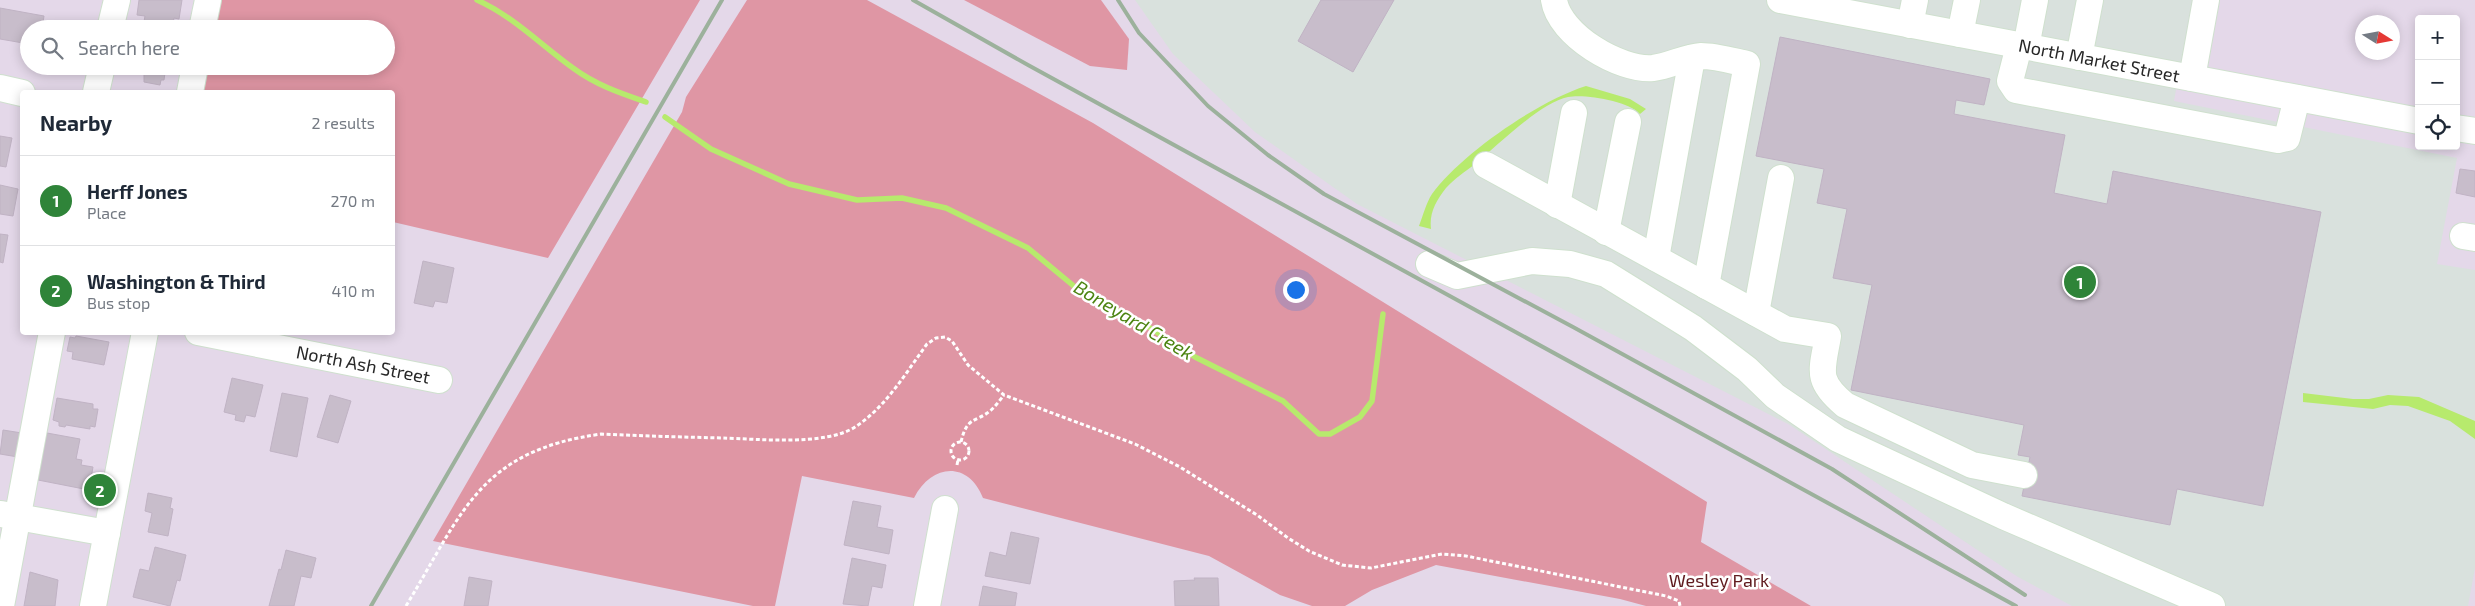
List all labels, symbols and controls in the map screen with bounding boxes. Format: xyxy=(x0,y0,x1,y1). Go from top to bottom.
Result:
north arrow xyxy=(2355,15,2400,60)
map controls xyxy=(2415,15,2460,150)
button: + xyxy=(2415,15,2460,60)
search box xyxy=(20,20,395,75)
icon: search xyxy=(38,34,66,62)
street label: North Market Street xyxy=(2017,34,2182,86)
text: Search here xyxy=(78,36,180,59)
button: − xyxy=(2415,60,2460,105)
button: locate xyxy=(2415,105,2460,150)
text: Nearby xyxy=(40,110,112,135)
text: 2 results xyxy=(312,113,375,132)
text: Herff Jones xyxy=(87,180,188,203)
text: 1 xyxy=(53,191,59,210)
text: 270 m xyxy=(331,191,375,210)
text: Place xyxy=(87,203,126,222)
pin: 1 xyxy=(2064,263,2096,301)
text: Washington & Third xyxy=(87,270,266,293)
water label: Boneyard Creek xyxy=(1070,275,1198,365)
your location xyxy=(1283,277,1309,303)
text: 2 xyxy=(51,281,61,300)
text: 410 m xyxy=(332,281,375,300)
text: Bus stop xyxy=(87,293,150,312)
street label: North Ash Street xyxy=(294,340,432,388)
pin: 2 xyxy=(84,471,116,509)
park label: Wesley Park xyxy=(1669,569,1769,591)

